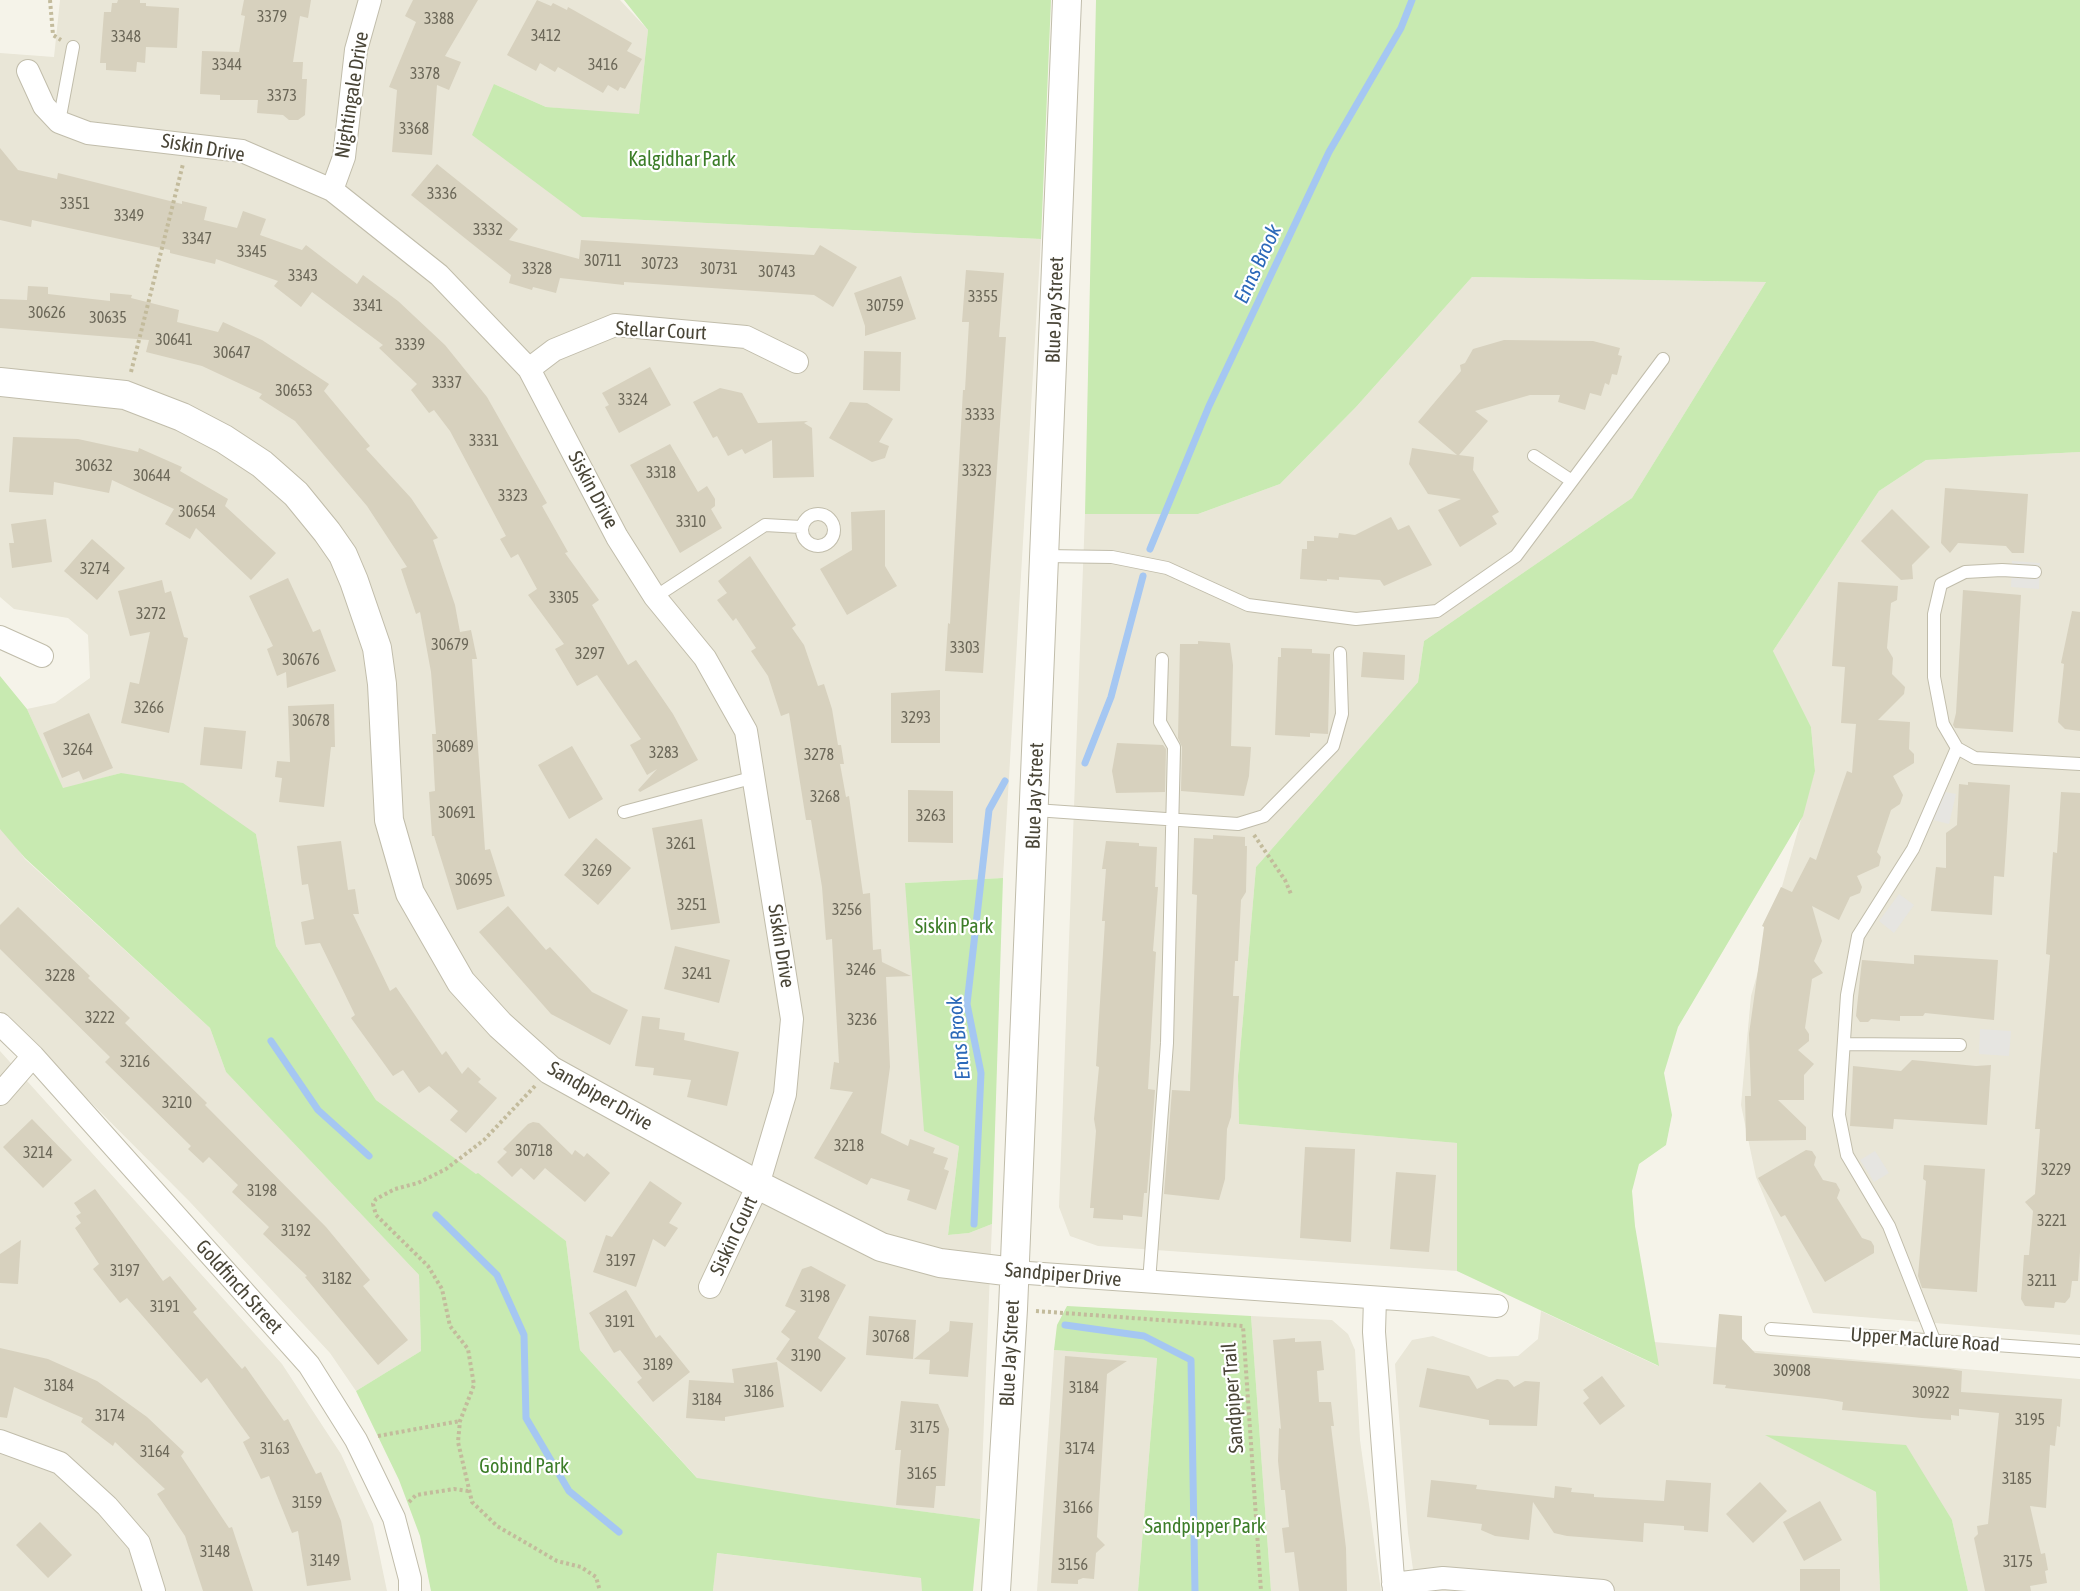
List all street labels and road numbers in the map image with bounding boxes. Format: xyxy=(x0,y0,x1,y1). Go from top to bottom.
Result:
street label: Nightingale Drive xyxy=(330,30,374,160)
street label: Siskin Drive xyxy=(159,129,247,167)
street label: Blue Jay Street xyxy=(1041,256,1069,364)
street label: Stellar Court xyxy=(615,317,707,345)
street label: Siskin Drive xyxy=(563,447,623,533)
street label: Blue Jay Street xyxy=(1021,742,1049,850)
street label: Siskin Drive xyxy=(763,903,799,989)
street label: Sandpiper Drive xyxy=(543,1056,657,1136)
street label: Siskin Court xyxy=(705,1192,763,1280)
street label: Goldfinch Street xyxy=(191,1235,287,1339)
street label: Sandpiper Drive xyxy=(1004,1258,1122,1292)
street label: Blue Jay Street xyxy=(995,1299,1025,1407)
street label: Upper Maclure Road xyxy=(1850,1323,2000,1357)
street label: Sandpiper Trail xyxy=(1217,1342,1249,1454)

